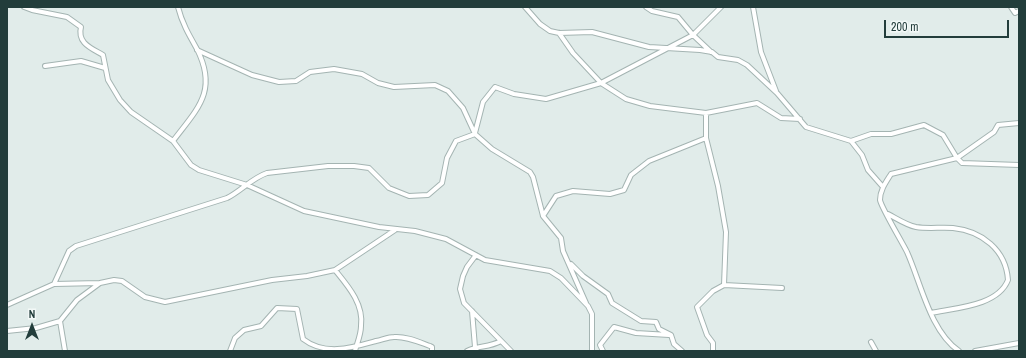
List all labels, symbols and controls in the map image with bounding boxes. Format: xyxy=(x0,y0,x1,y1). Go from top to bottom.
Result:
scale bar xyxy=(886,12,1011,38)
text: 200 m xyxy=(891,19,918,35)
north arrow xyxy=(12,306,52,346)
text: N xyxy=(29,307,35,321)

